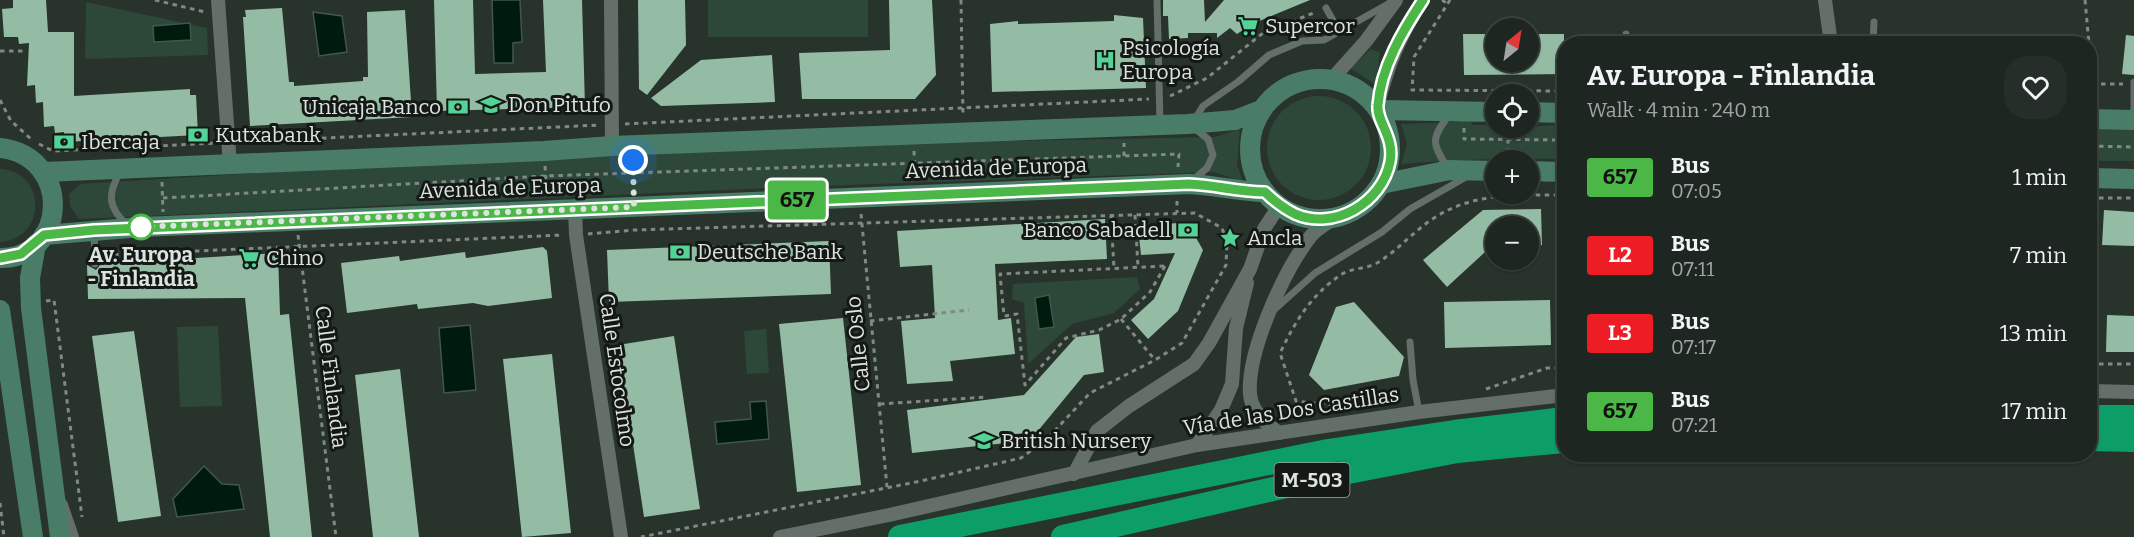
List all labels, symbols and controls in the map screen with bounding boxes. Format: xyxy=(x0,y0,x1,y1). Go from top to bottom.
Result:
place label: Supercor xyxy=(1265,13,1355,39)
supermarket icon: Supercor xyxy=(1236,14,1260,38)
north arrow xyxy=(1485,18,1539,72)
map controls xyxy=(1485,18,1539,270)
place label: Psicología Europa xyxy=(1122,35,1221,85)
hospital icon: Psicología Europa xyxy=(1093,48,1117,72)
button: heart xyxy=(2004,56,2067,119)
text: Av. Europa - Finlandia xyxy=(1587,59,1875,92)
button: locate xyxy=(1485,84,1539,138)
place label: Don Pitufo xyxy=(508,92,611,118)
school or university icon: Don Pitufo xyxy=(479,93,503,117)
place label: Unicaja Banco xyxy=(302,94,441,120)
bank icon: Unicaja Banco xyxy=(446,95,470,119)
text: Walk · 4 min · 240 m xyxy=(1587,98,1770,122)
place label: Kutxabank xyxy=(215,122,321,148)
bank icon: Kutxabank xyxy=(186,123,210,147)
place label: Ibercaja xyxy=(81,129,160,155)
bank icon: Ibercaja xyxy=(52,130,76,154)
your location xyxy=(618,145,648,175)
button: + xyxy=(1485,150,1539,204)
street label: Avenida de Europa xyxy=(905,152,1088,184)
text: Bus xyxy=(1671,152,1710,179)
text: 657 xyxy=(1603,164,1637,190)
text: 1 min xyxy=(2012,164,2067,191)
street label: Avenida de Europa xyxy=(419,172,602,204)
text: 07:05 xyxy=(1671,179,1722,203)
line badge: 657 xyxy=(762,180,832,220)
text: 657 xyxy=(780,187,814,213)
marker: Av. Europa - Finlandia xyxy=(128,214,154,240)
button: − xyxy=(1485,216,1539,270)
place label: Banco Sabadell xyxy=(1023,217,1171,243)
bank icon: Banco Sabadell xyxy=(1176,218,1200,242)
place label: Ancla xyxy=(1247,225,1303,251)
place icon: Ancla xyxy=(1218,226,1242,250)
text: Bus xyxy=(1671,230,1710,257)
place label: Deutsche Bank xyxy=(697,239,843,265)
bank icon: Deutsche Bank xyxy=(668,240,692,264)
place label: Av. Europa - Finlandia xyxy=(87,242,195,292)
text: L2 xyxy=(1608,242,1632,268)
text: 7 min xyxy=(2010,242,2067,269)
place label: Chino xyxy=(266,245,324,271)
supermarket icon: Chino xyxy=(237,246,261,270)
text: 07:11 xyxy=(1671,257,1714,281)
street label: Calle Estocolmo xyxy=(593,291,641,449)
street label: Calle Oslo xyxy=(840,295,876,393)
street label: Calle Finlandia xyxy=(309,304,353,450)
text: Bus xyxy=(1671,308,1710,335)
text: L3 xyxy=(1608,320,1632,346)
text: 13 min xyxy=(2000,320,2067,347)
text: 07:17 xyxy=(1671,335,1716,359)
street label: Vía de las Dos Castillas xyxy=(1181,381,1401,441)
text: Bus xyxy=(1671,386,1710,413)
text: 657 xyxy=(1603,398,1637,424)
text: 17 min xyxy=(2001,398,2067,425)
text: 07:21 xyxy=(1671,413,1717,437)
place label: British Nursery xyxy=(1001,428,1152,454)
school or university icon: British Nursery xyxy=(972,429,996,453)
road number: M-503 xyxy=(1274,463,1350,497)

